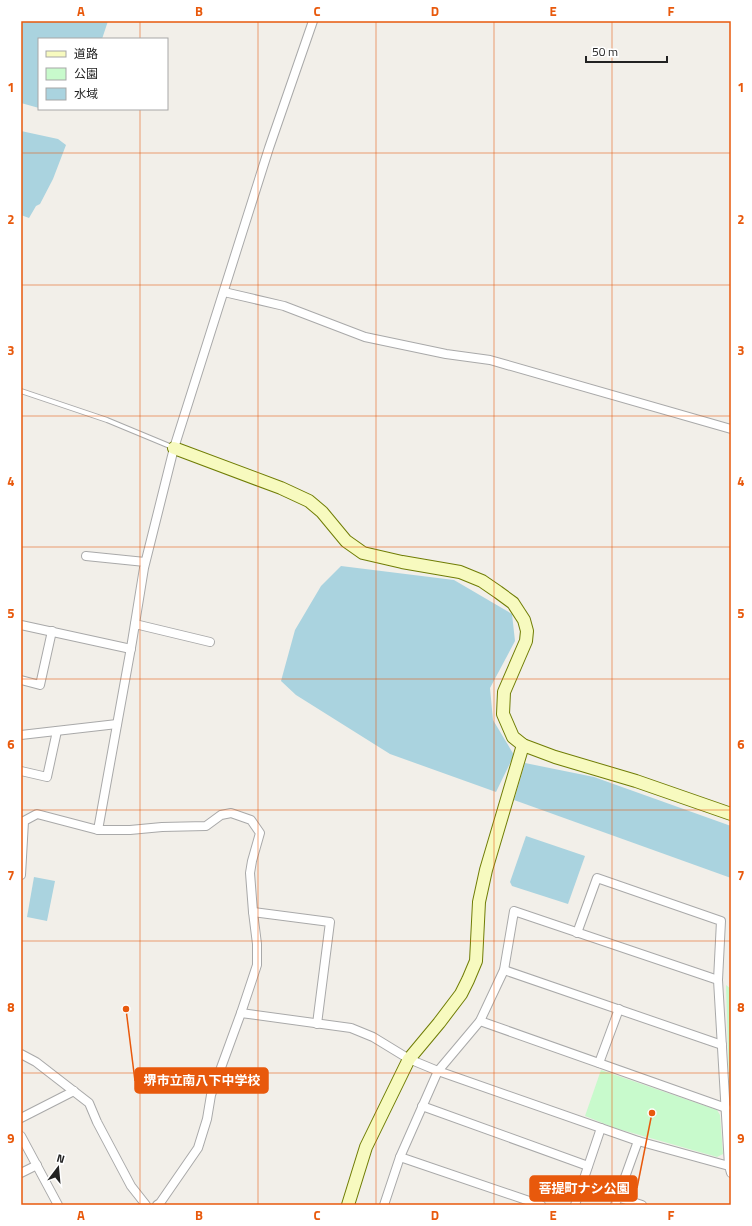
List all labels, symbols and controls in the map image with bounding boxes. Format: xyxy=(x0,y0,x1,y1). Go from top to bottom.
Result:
text: A xyxy=(77,1,85,21)
text: B xyxy=(195,1,203,21)
text: C xyxy=(313,1,321,21)
text: D xyxy=(431,1,439,21)
text: E xyxy=(549,1,557,21)
text: F xyxy=(668,1,675,21)
legend xyxy=(38,38,168,110)
scale bar xyxy=(586,38,667,64)
text: 50 m xyxy=(592,42,618,61)
text: 道路 xyxy=(74,44,98,63)
text: 公園 xyxy=(74,64,98,83)
text: 1 xyxy=(7,77,15,97)
text: 1 xyxy=(737,77,745,97)
text: 水域 xyxy=(74,84,98,103)
text: 2 xyxy=(7,209,15,229)
text: 2 xyxy=(737,209,745,229)
text: 3 xyxy=(7,340,15,360)
text: 3 xyxy=(737,340,745,360)
text: 4 xyxy=(7,471,15,491)
text: 4 xyxy=(737,471,745,491)
text: 5 xyxy=(7,603,15,623)
text: 5 xyxy=(737,603,745,623)
text: 6 xyxy=(7,734,15,754)
text: 6 xyxy=(737,734,745,754)
text: 7 xyxy=(7,865,15,885)
text: 7 xyxy=(737,865,745,885)
text: 8 xyxy=(7,997,15,1017)
text: 8 xyxy=(737,997,745,1017)
callout: 堺市立南八下中学校 xyxy=(135,1068,268,1093)
text: 堺市立南八下中学校 xyxy=(143,1070,261,1090)
text: 9 xyxy=(7,1128,15,1148)
text: 9 xyxy=(737,1128,745,1148)
north arrow xyxy=(38,1148,78,1188)
text: N xyxy=(55,1150,67,1167)
callout: 菩提町ナシ公園 xyxy=(530,1176,637,1201)
text: 菩提町ナシ公園 xyxy=(538,1178,630,1198)
text: A xyxy=(77,1205,85,1225)
text: B xyxy=(195,1205,203,1225)
text: C xyxy=(313,1205,321,1225)
text: D xyxy=(431,1205,439,1225)
text: E xyxy=(549,1205,557,1225)
text: F xyxy=(668,1205,675,1225)

